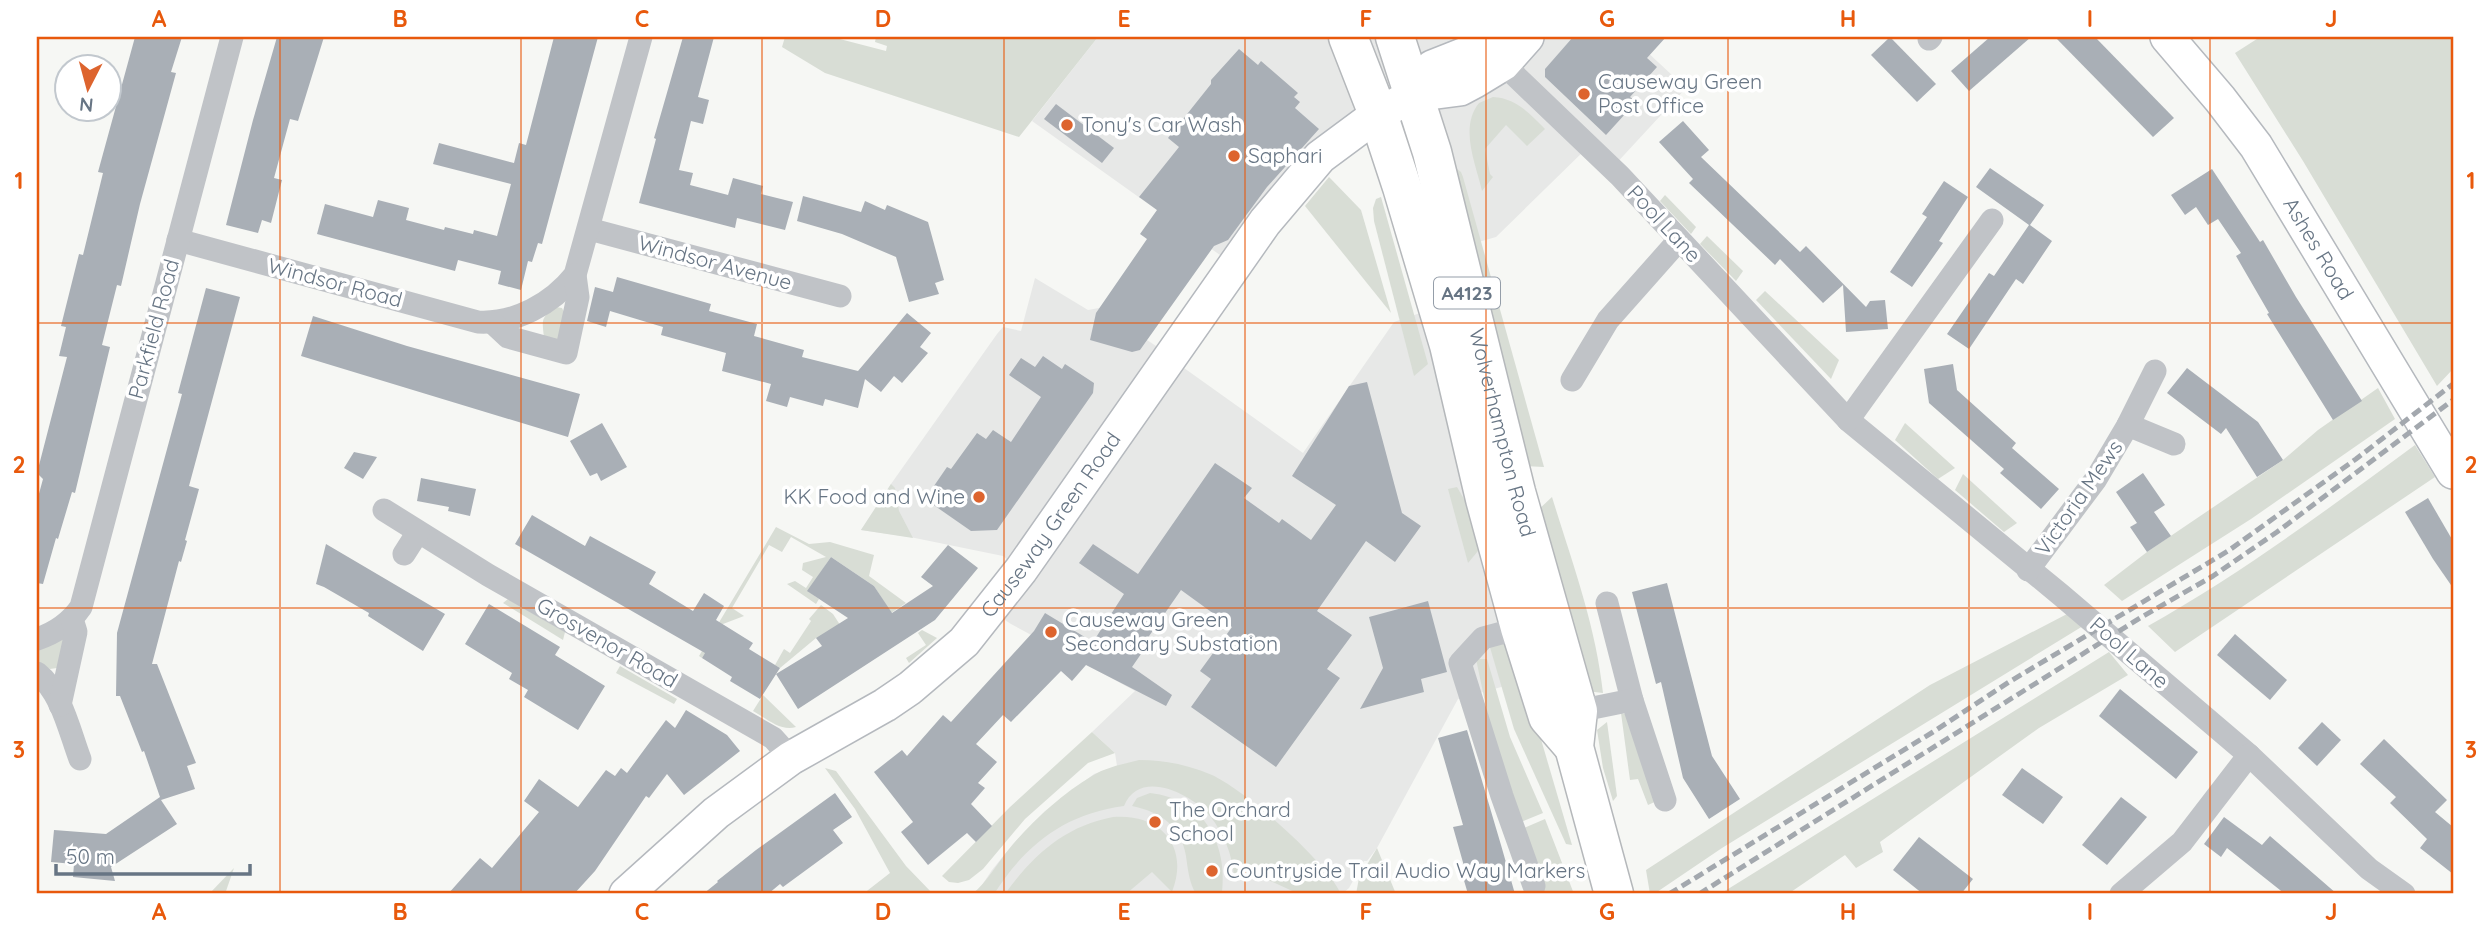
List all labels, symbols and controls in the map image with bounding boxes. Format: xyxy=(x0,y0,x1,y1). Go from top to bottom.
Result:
text: A xyxy=(152,4,167,33)
text: B xyxy=(392,4,408,33)
text: C xyxy=(635,4,649,33)
text: D xyxy=(875,4,891,33)
text: E xyxy=(1117,4,1131,33)
text: F xyxy=(1360,4,1372,33)
text: G xyxy=(1599,4,1615,33)
text: H xyxy=(1840,4,1856,33)
text: I xyxy=(2087,4,2093,33)
text: J xyxy=(2325,4,2337,33)
north arrow xyxy=(52,52,122,122)
place label: Causeway Green Post Office xyxy=(1598,68,1762,118)
marker: Causeway Green Post Office xyxy=(1576,86,1592,102)
text: N xyxy=(78,92,94,118)
place label: Tony's Car Wash xyxy=(1081,111,1242,137)
marker: Tony's Car Wash xyxy=(1059,117,1075,133)
place label: Saphari xyxy=(1248,142,1323,168)
marker: Saphari xyxy=(1226,148,1242,164)
text: 1 xyxy=(15,166,23,195)
text: 1 xyxy=(2467,166,2475,195)
street label: Pool Lane xyxy=(1622,179,1707,267)
street label: Ashes Road xyxy=(2278,192,2360,304)
street label: Windsor Avenue xyxy=(636,229,795,295)
street label: Windsor Road xyxy=(265,252,405,312)
street label: Parkfield Road xyxy=(122,256,184,401)
road number: A4123 xyxy=(1434,278,1500,308)
street label: Wolverhampton Road xyxy=(1464,325,1542,540)
street label: Causeway Green Road xyxy=(975,427,1126,622)
street label: Victoria Mews xyxy=(2029,435,2128,560)
text: 2 xyxy=(12,450,26,479)
text: 2 xyxy=(2464,450,2478,479)
place label: KK Food and Wine xyxy=(783,483,965,509)
marker: KK Food and Wine xyxy=(971,489,987,505)
street label: Grosvenor Road xyxy=(532,591,683,693)
place label: Causeway Green Secondary Substation xyxy=(1065,606,1278,656)
street label: Pool Lane xyxy=(2085,611,2174,694)
marker: Causeway Green Secondary Substation xyxy=(1043,624,1059,640)
text: 3 xyxy=(13,735,25,764)
text: 3 xyxy=(2465,735,2477,764)
place label: The Orchard School xyxy=(1169,796,1291,846)
marker: The Orchard School xyxy=(1147,814,1163,830)
scale bar xyxy=(56,833,250,877)
text: 50 m xyxy=(66,843,115,869)
place label: Countryside Trail Audio Way Markers xyxy=(1226,857,1585,883)
marker: Countryside Trail Audio Way Markers xyxy=(1204,863,1220,879)
text: A xyxy=(152,897,167,926)
text: B xyxy=(392,897,408,926)
text: C xyxy=(635,897,649,926)
text: D xyxy=(875,897,891,926)
text: E xyxy=(1117,897,1131,926)
text: F xyxy=(1360,897,1372,926)
text: G xyxy=(1599,897,1615,926)
text: H xyxy=(1840,897,1856,926)
text: I xyxy=(2087,897,2093,926)
text: J xyxy=(2325,897,2337,926)

